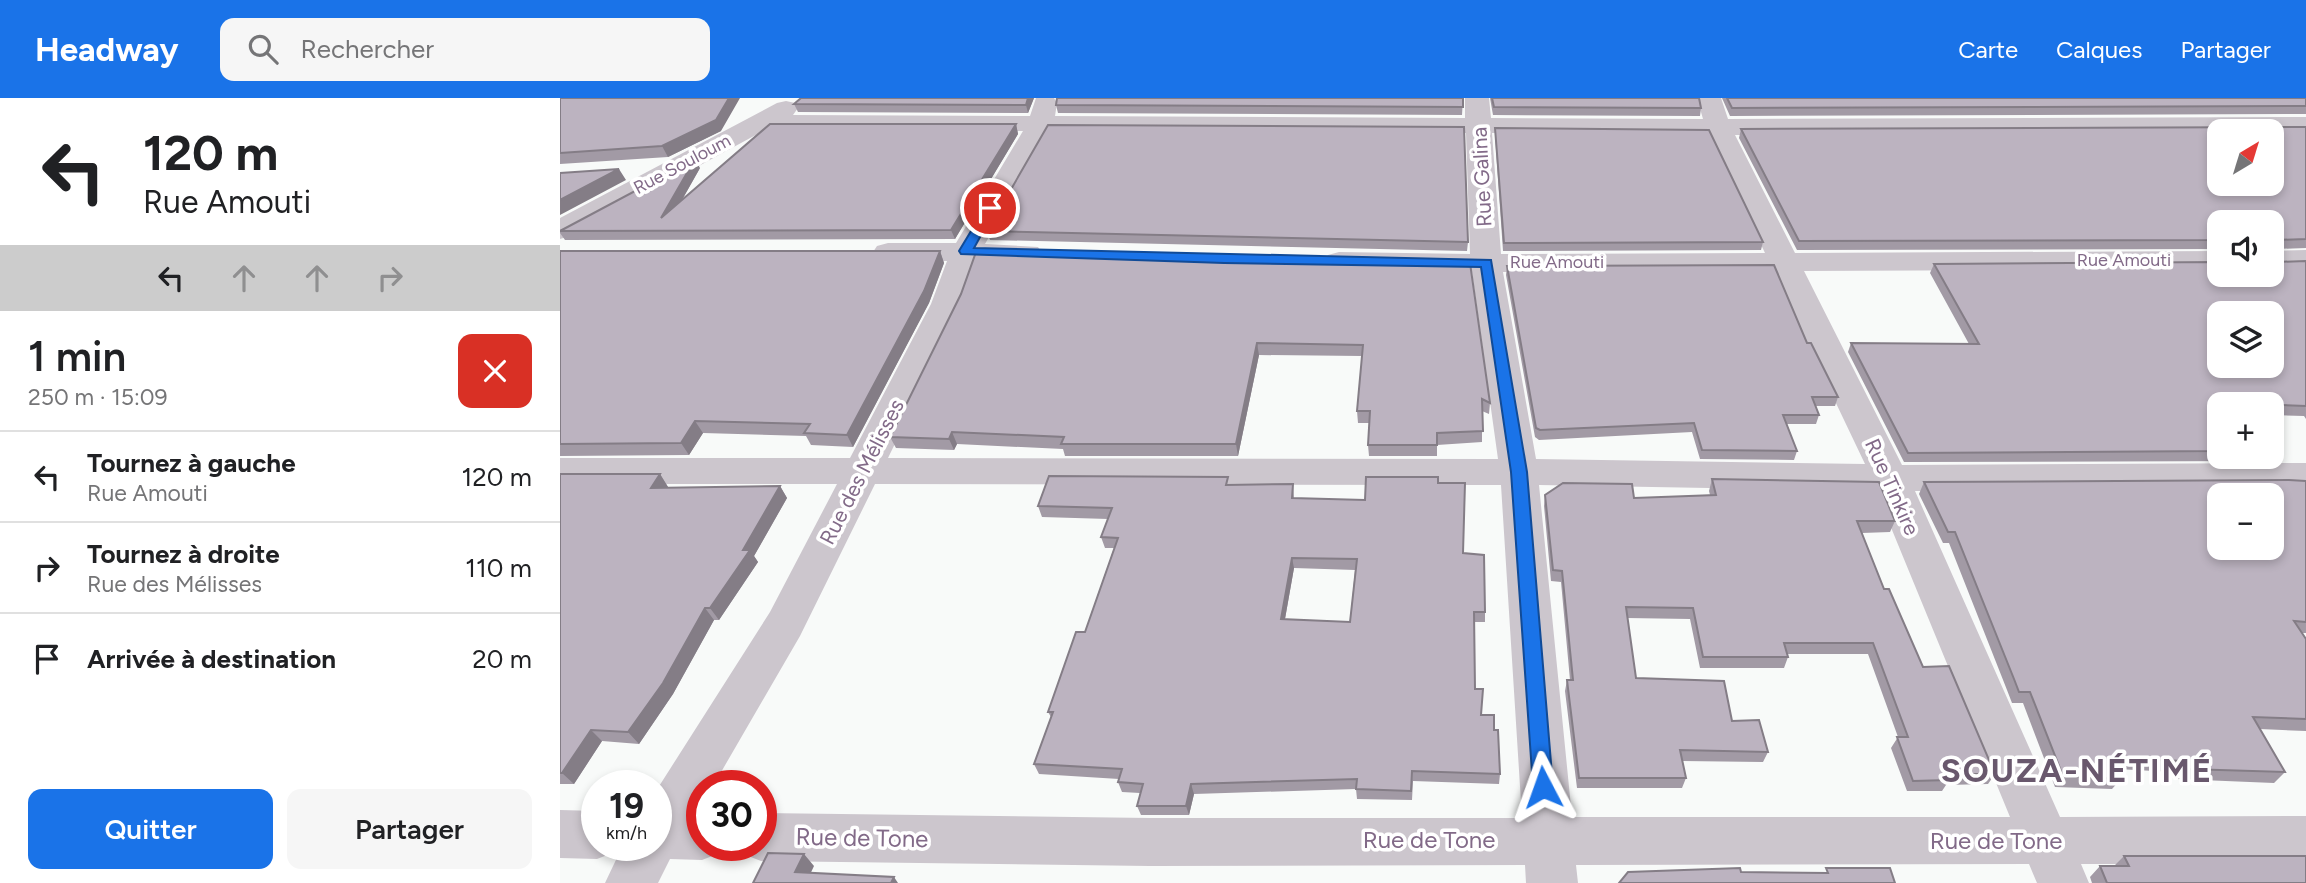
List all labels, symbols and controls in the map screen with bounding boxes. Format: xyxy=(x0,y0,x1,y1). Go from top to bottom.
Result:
search box xyxy=(220,18,710,81)
text: Headway xyxy=(35,30,178,69)
icon: search xyxy=(244,30,282,68)
text: Rechercher xyxy=(300,33,434,65)
text: Carte xyxy=(1958,35,2018,64)
text: Calques xyxy=(2056,35,2142,64)
text: Partager xyxy=(2180,35,2271,64)
north arrow xyxy=(2207,119,2284,196)
map controls xyxy=(2207,119,2284,560)
text: 120 m xyxy=(143,123,278,182)
icon: left xyxy=(28,126,119,217)
street label: Rue Galina xyxy=(1466,126,1497,228)
street label: Rue Souloum xyxy=(630,129,734,199)
pin xyxy=(960,178,1020,238)
text: Rue Amouti xyxy=(143,183,311,221)
icon: arrive xyxy=(971,189,1009,227)
button: sound xyxy=(2207,210,2284,287)
street label: Rue Amouti xyxy=(2077,249,2171,271)
street label: Rue Amouti xyxy=(1510,251,1604,273)
icon: left xyxy=(152,259,190,297)
icon: ahead xyxy=(225,259,263,297)
icon: ahead xyxy=(298,259,336,297)
icon: right xyxy=(371,259,409,297)
button: layers xyxy=(2207,301,2284,378)
text: 1 min xyxy=(28,331,126,382)
button: close xyxy=(458,334,532,408)
text: 250 m · 15:09 xyxy=(28,383,168,411)
button: + xyxy=(2207,392,2284,469)
street label: Rue des Mélisses xyxy=(814,395,909,549)
street label: Rue Tinkire xyxy=(1860,435,1925,539)
text: Tournez à gauche xyxy=(87,447,296,479)
icon: left xyxy=(28,458,66,496)
text: 120 m xyxy=(462,461,532,493)
text: Rue Amouti xyxy=(87,479,208,507)
button: − xyxy=(2207,483,2284,560)
text: Tournez à droite xyxy=(87,538,280,570)
icon: right xyxy=(28,549,66,587)
text: 110 m xyxy=(465,552,532,584)
text: Rue des Mélisses xyxy=(87,570,262,598)
icon: arrive xyxy=(28,640,66,678)
text: Arrivée à destination xyxy=(87,643,336,675)
text: 20 m xyxy=(472,643,532,675)
position arrow xyxy=(1506,750,1580,824)
district label: SOUZA-NÉTIMÉ xyxy=(1941,751,2213,790)
speed limit sign: 30 xyxy=(686,770,777,861)
text: 19 xyxy=(609,785,644,827)
button: Quitter xyxy=(28,789,273,869)
button: Partager xyxy=(287,789,532,869)
text: km/h xyxy=(606,822,647,844)
street label: Rue de Tone xyxy=(795,822,929,853)
street label: Rue de Tone xyxy=(1363,825,1495,854)
street label: Rue de Tone xyxy=(1930,826,2062,855)

